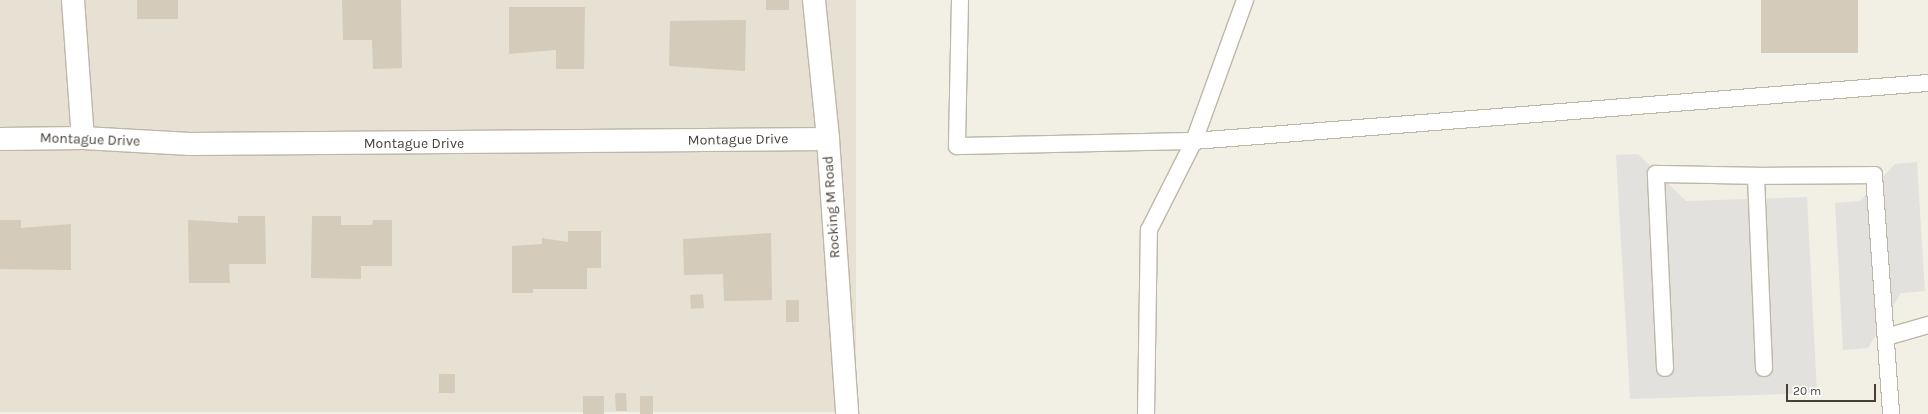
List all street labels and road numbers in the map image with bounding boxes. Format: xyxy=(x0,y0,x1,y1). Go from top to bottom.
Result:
street label: Montague Drive xyxy=(39,130,141,150)
street label: Montague Drive xyxy=(688,131,788,149)
street label: Montague Drive xyxy=(364,136,464,152)
street label: Rocking M Road xyxy=(820,155,844,259)

